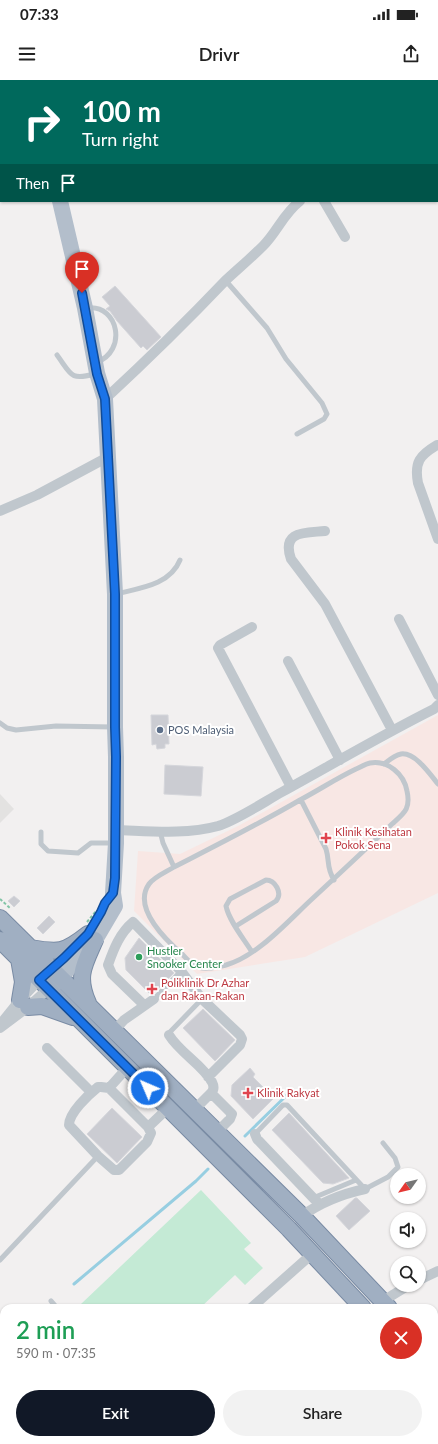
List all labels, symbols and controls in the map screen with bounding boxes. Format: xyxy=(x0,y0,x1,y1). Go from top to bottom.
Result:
text: 07:33 xyxy=(20,5,59,23)
icon: menu xyxy=(16,43,38,65)
text: Drivr xyxy=(199,43,239,65)
icon: share xyxy=(400,43,422,65)
text: 100 m xyxy=(82,94,161,128)
icon: right xyxy=(16,96,68,148)
text: Turn right xyxy=(82,128,159,150)
icon: arrive xyxy=(57,172,79,194)
text: Then xyxy=(16,174,49,192)
pin xyxy=(65,252,99,293)
icon: arrive xyxy=(71,258,93,280)
place label: POS Malaysia xyxy=(168,723,234,736)
marker: POS Malaysia xyxy=(155,725,165,735)
place label: Klinik Kesihatan Pokok Sena xyxy=(335,825,412,851)
marker: Klinik Kesihatan Pokok Sena xyxy=(320,832,332,844)
place label: Hustler Snooker Center xyxy=(147,944,222,970)
marker: Hustler Snooker Center xyxy=(134,952,144,962)
place label: Poliklinik Dr Azhar dan Rakan-Rakan xyxy=(161,976,249,1002)
marker: Poliklinik Dr Azhar dan Rakan-Rakan xyxy=(146,983,158,995)
position arrow xyxy=(127,1067,169,1109)
place label: Klinik Rakyat xyxy=(257,1086,320,1099)
marker: Klinik Rakyat xyxy=(242,1087,254,1099)
north arrow xyxy=(390,1168,426,1204)
map controls xyxy=(390,1168,426,1292)
button: sound xyxy=(390,1212,426,1248)
button: search xyxy=(390,1256,426,1292)
text: 2 min xyxy=(16,1315,75,1344)
button: close xyxy=(380,1317,422,1359)
text: 590 m · 07:35 xyxy=(16,1345,96,1361)
button: Exit xyxy=(16,1390,215,1436)
button: Share xyxy=(223,1390,422,1436)

